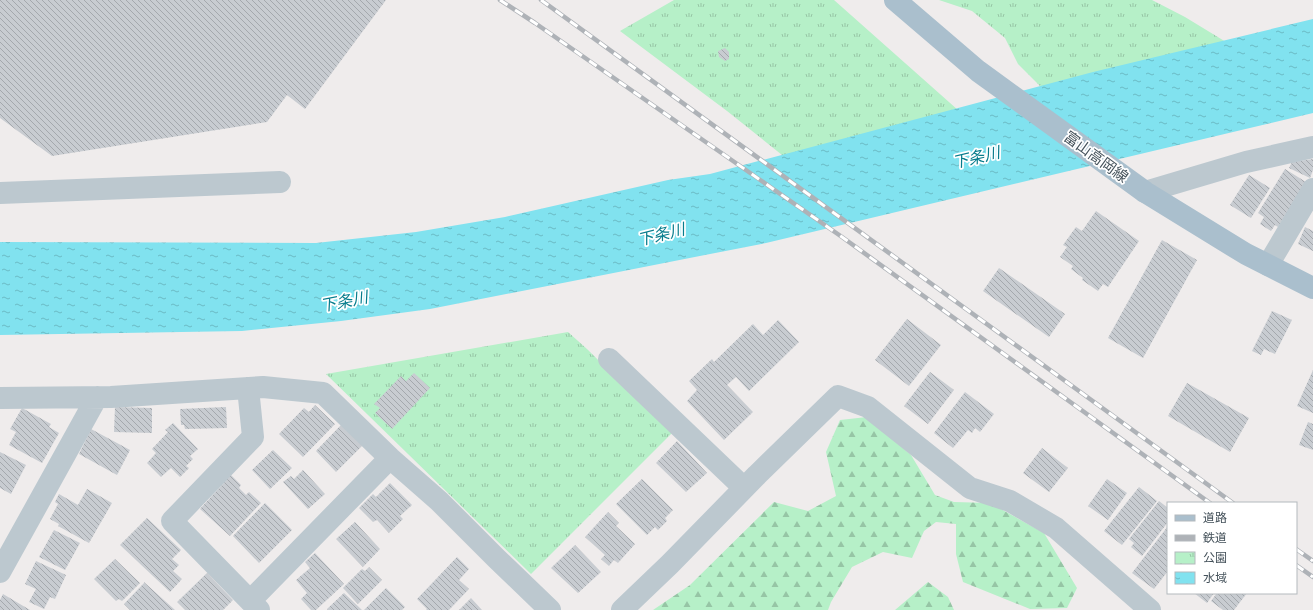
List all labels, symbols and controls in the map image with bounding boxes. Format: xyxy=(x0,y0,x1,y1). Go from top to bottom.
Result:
street label: 富山高岡線 xyxy=(1060,128,1132,186)
water label: 下条川 xyxy=(951,142,1004,172)
water label: 下条川 xyxy=(636,219,689,250)
water label: 下条川 xyxy=(319,287,371,315)
legend xyxy=(1167,502,1297,594)
text: 道路 xyxy=(1203,510,1227,525)
text: 鉄道 xyxy=(1203,530,1227,545)
text: 公園 xyxy=(1203,550,1227,565)
text: 水域 xyxy=(1203,570,1227,585)

